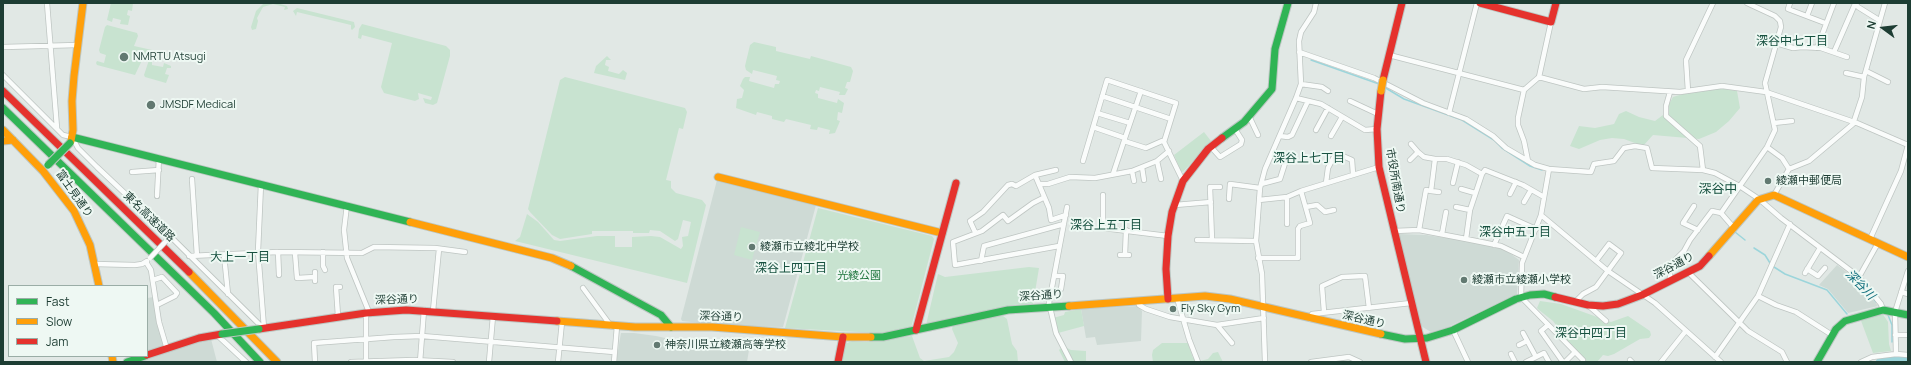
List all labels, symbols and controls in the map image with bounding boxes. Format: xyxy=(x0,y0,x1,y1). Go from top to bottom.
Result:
north arrow xyxy=(1863,8,1903,48)
text: N xyxy=(1863,19,1879,31)
district label: 深谷中七丁目 xyxy=(1756,35,1828,49)
place label: NMRTU Atsugi xyxy=(133,50,206,64)
marker: NMRTU Atsugi xyxy=(118,51,130,63)
place label: JMSDF Medical xyxy=(160,98,236,112)
marker: JMSDF Medical xyxy=(145,99,157,111)
street label: 市役所南通り xyxy=(1383,147,1407,215)
district label: 深谷上七丁目 xyxy=(1273,152,1345,166)
street label: 富士見通り xyxy=(53,168,95,220)
place label: 綾瀬中郵便局 xyxy=(1776,174,1842,188)
marker: 綾瀬中郵便局 xyxy=(1763,176,1773,186)
district label: 深谷中 xyxy=(1699,181,1737,197)
street label: 東名高速道路 xyxy=(121,189,177,245)
district label: 深谷上五丁目 xyxy=(1070,219,1142,233)
district label: 深谷中五丁目 xyxy=(1479,226,1551,240)
place label: 綾瀬市立綾北中学校 xyxy=(760,240,859,254)
marker: 綾瀬市立綾北中学校 xyxy=(747,242,757,252)
street label: 深谷通り xyxy=(1651,250,1697,282)
district label: 大上一丁目 xyxy=(210,251,270,265)
district label: 深谷上四丁目 xyxy=(755,262,827,276)
water label: 深谷川 xyxy=(1842,267,1878,303)
park label: 光綾公園 xyxy=(837,269,881,283)
place label: 綾瀬市立綾瀬小学校 xyxy=(1472,273,1571,287)
marker: 綾瀬市立綾瀬小学校 xyxy=(1459,275,1469,285)
legend xyxy=(8,285,148,357)
street label: 深谷通り xyxy=(1019,288,1063,304)
text: Fast xyxy=(46,293,70,310)
street label: 深谷通り xyxy=(375,293,419,307)
place label: Fly Sky Gym xyxy=(1181,302,1240,316)
marker: Fly Sky Gym xyxy=(1168,304,1178,314)
street label: 深谷通り xyxy=(1341,309,1387,331)
street label: 深谷通り xyxy=(699,310,743,324)
text: Slow xyxy=(46,313,72,330)
district label: 深谷中四丁目 xyxy=(1555,327,1627,341)
text: Jam xyxy=(46,333,68,350)
place label: 神奈川県立綾瀬高等学校 xyxy=(665,338,786,352)
marker: 神奈川県立綾瀬高等学校 xyxy=(652,340,662,350)

